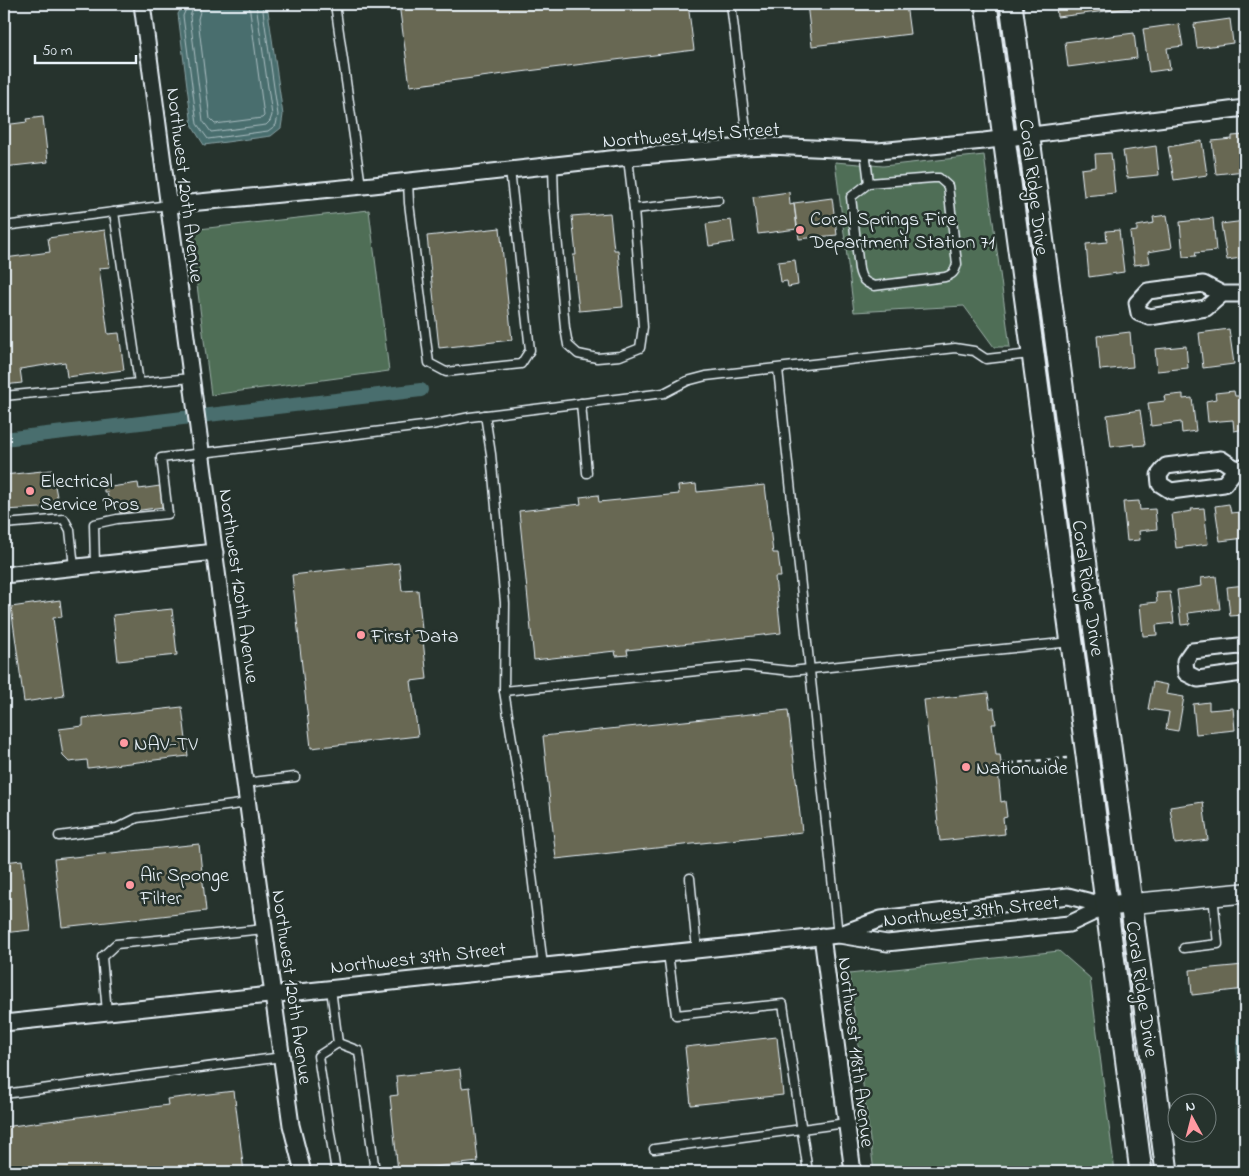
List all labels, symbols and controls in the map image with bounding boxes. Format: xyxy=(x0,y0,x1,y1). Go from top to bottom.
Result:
scale bar xyxy=(35,32,136,64)
text: 50 m xyxy=(42,40,73,62)
street label: Northwest 120th Avenue xyxy=(157,86,210,285)
street label: Northwest 41st Street xyxy=(602,116,781,157)
street label: Coral Ridge Drive xyxy=(1009,117,1055,257)
place label: Coral Springs Fire Department Station 71 xyxy=(809,206,995,258)
marker: Coral Springs Fire Department Station 71 xyxy=(794,224,806,236)
place label: Electrical Service Pros xyxy=(40,468,139,520)
marker: Electrical Service Pros xyxy=(24,485,36,497)
street label: Northwest 120th Avenue xyxy=(210,487,266,686)
street label: Coral Ridge Drive xyxy=(1062,518,1110,659)
place label: First Data xyxy=(370,623,459,652)
marker: First Data xyxy=(355,629,367,641)
place label: NAV-TV xyxy=(134,731,198,760)
marker: NAV-TV xyxy=(118,737,130,749)
place label: Nationwide xyxy=(976,755,1068,784)
marker: Nationwide xyxy=(960,761,972,773)
place label: Air Sponge Filter xyxy=(139,862,229,914)
marker: Air Sponge Filter xyxy=(124,879,136,891)
street label: Northwest 120th Avenue xyxy=(263,888,319,1087)
street label: Northwest 39th Street xyxy=(882,889,1061,936)
street label: Coral Ridge Drive xyxy=(1116,919,1164,1060)
street label: Northwest 39th Street xyxy=(329,936,508,983)
street label: Northwest 118th Avenue xyxy=(828,955,881,1149)
north arrow xyxy=(1166,1094,1216,1144)
text: N xyxy=(1185,1096,1197,1118)

